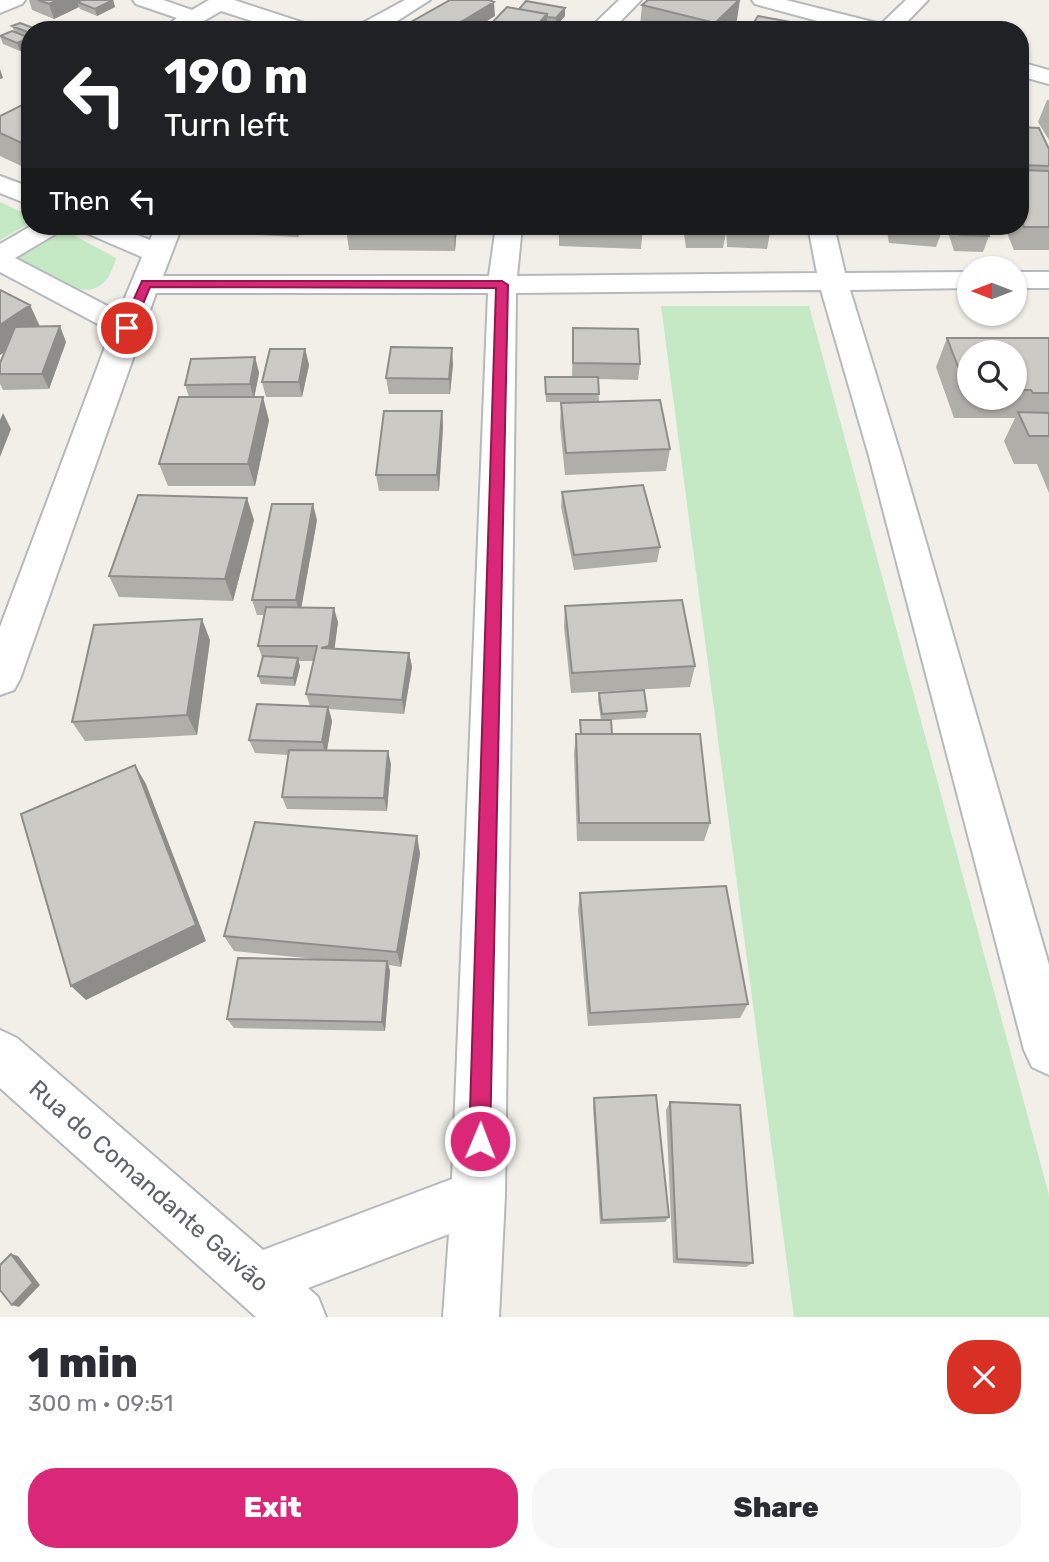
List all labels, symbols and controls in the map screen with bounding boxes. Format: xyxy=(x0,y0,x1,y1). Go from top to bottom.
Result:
text: 190 m xyxy=(164,47,308,105)
icon: left xyxy=(49,49,140,140)
text: Turn left xyxy=(164,106,289,144)
icon: left xyxy=(124,182,162,220)
text: Then xyxy=(49,186,110,217)
north arrow xyxy=(957,256,1027,326)
map controls xyxy=(957,256,1027,410)
pin xyxy=(97,298,157,358)
icon: arrive xyxy=(108,309,146,347)
button: search xyxy=(957,340,1027,410)
street label: Rua do Comandante Gaivão xyxy=(24,1074,274,1298)
position arrow xyxy=(443,1104,517,1178)
text: 1 min xyxy=(28,1338,138,1388)
button: close xyxy=(947,1340,1021,1414)
text: 300 m · 09:51 xyxy=(28,1389,173,1417)
button: Exit xyxy=(28,1468,518,1548)
button: Share xyxy=(532,1468,1021,1548)

